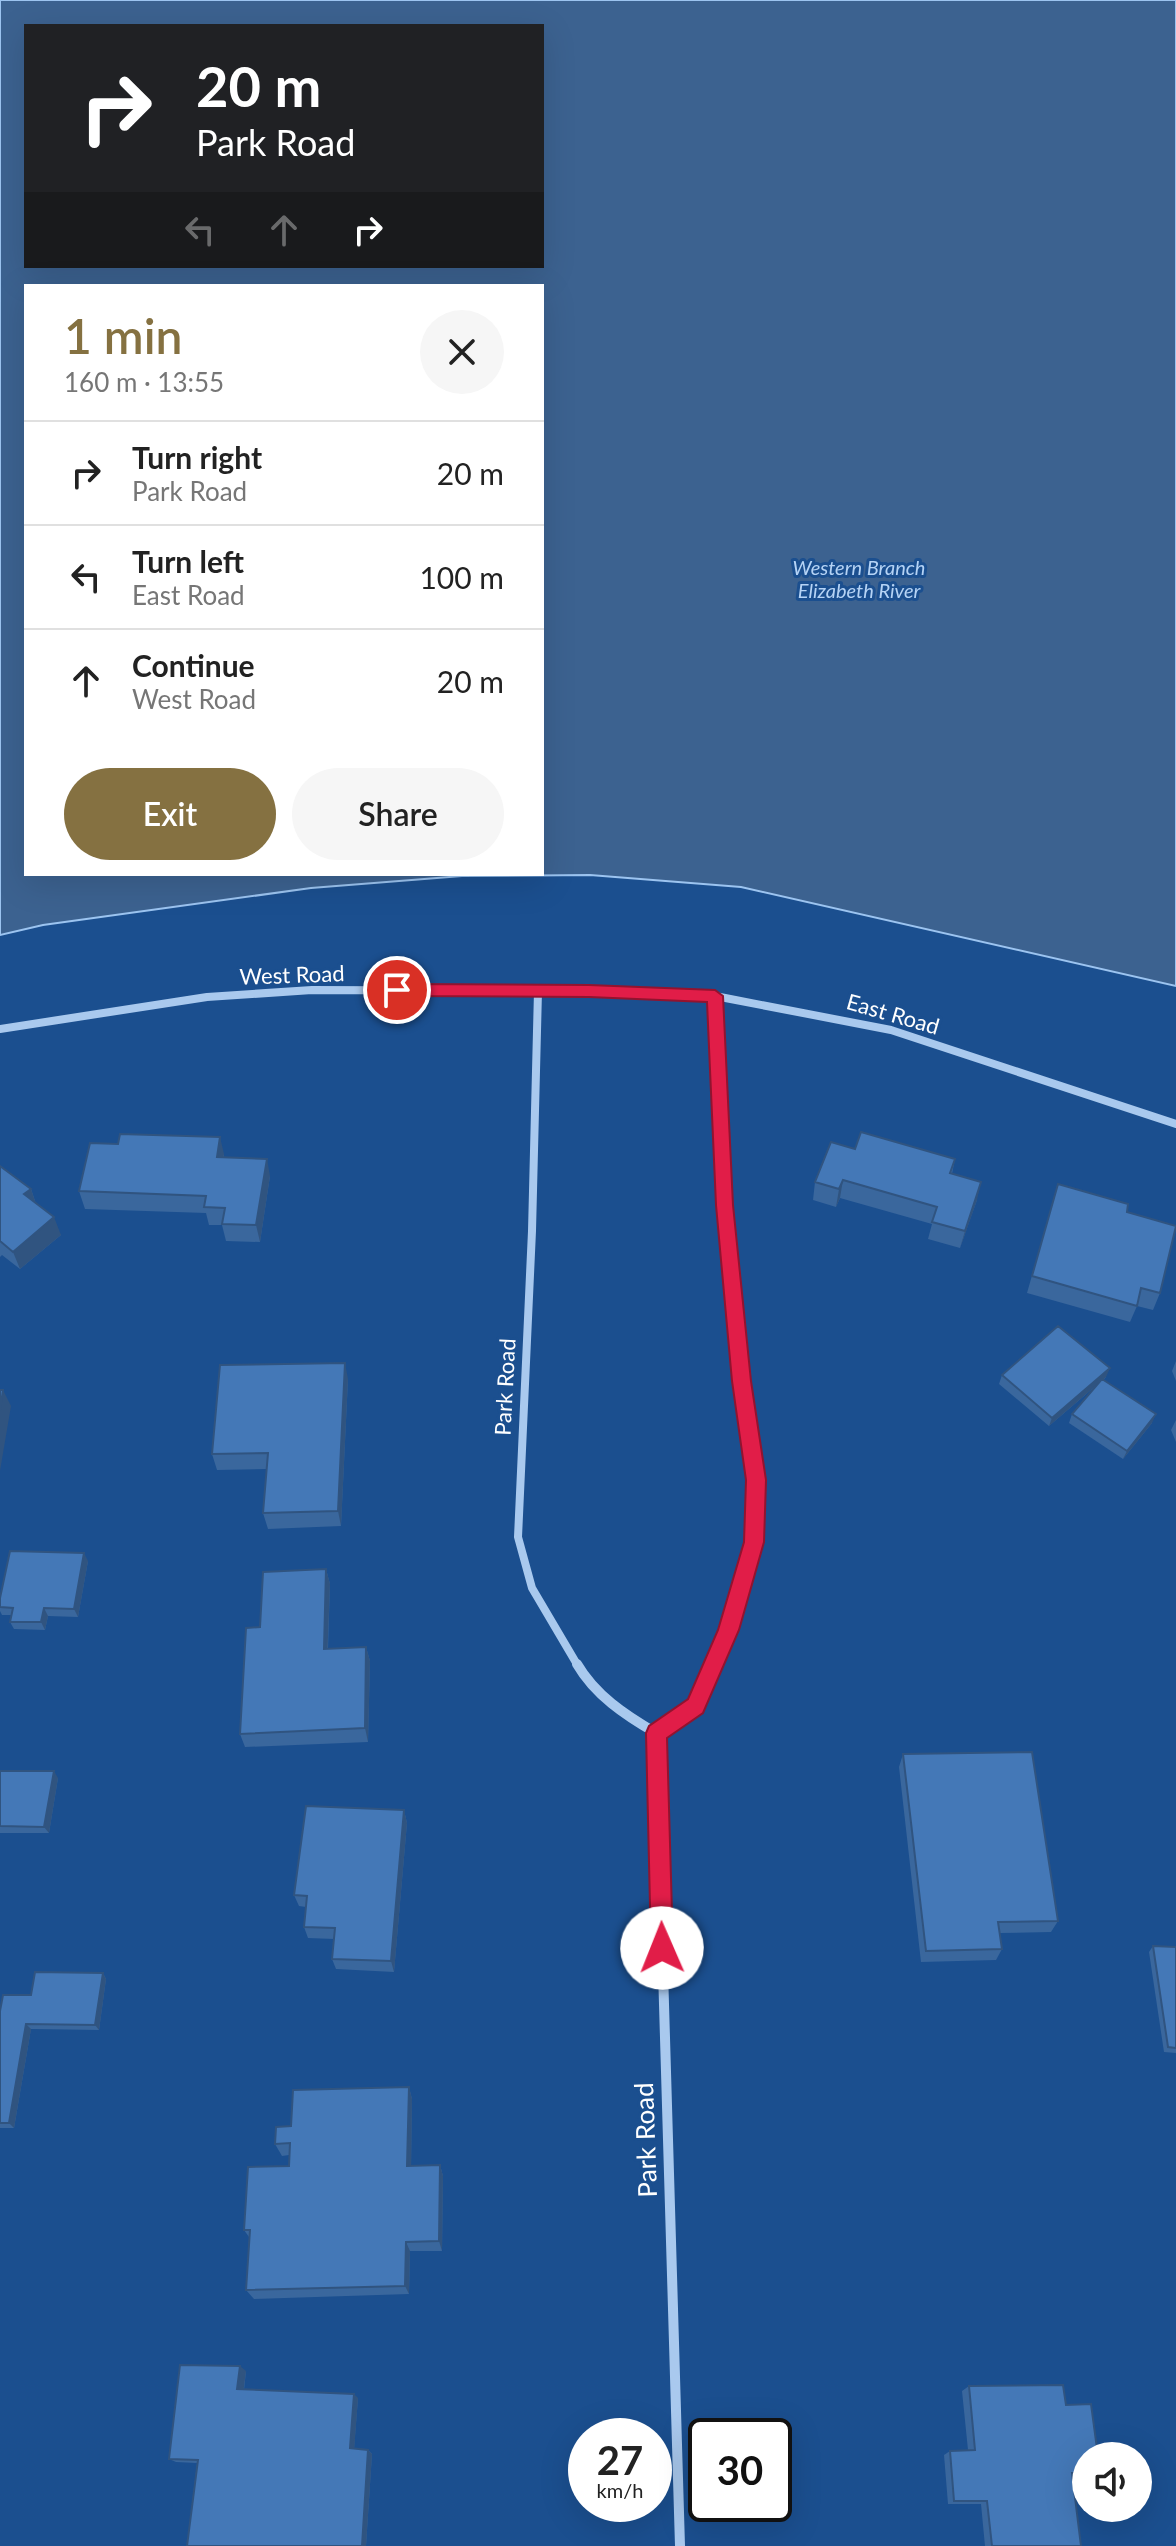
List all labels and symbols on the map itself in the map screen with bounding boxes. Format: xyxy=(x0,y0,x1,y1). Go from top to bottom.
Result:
water label: Western Branch Elizabeth River xyxy=(793,555,925,602)
pin xyxy=(363,956,431,1024)
street label: West Road xyxy=(239,959,345,990)
street label: East Road xyxy=(844,987,943,1040)
street label: Park Road xyxy=(488,1338,521,1436)
position arrow xyxy=(620,1906,704,1990)
street label: Park Road xyxy=(627,2082,663,2198)
speed limit sign: 30 xyxy=(688,2418,792,2522)

